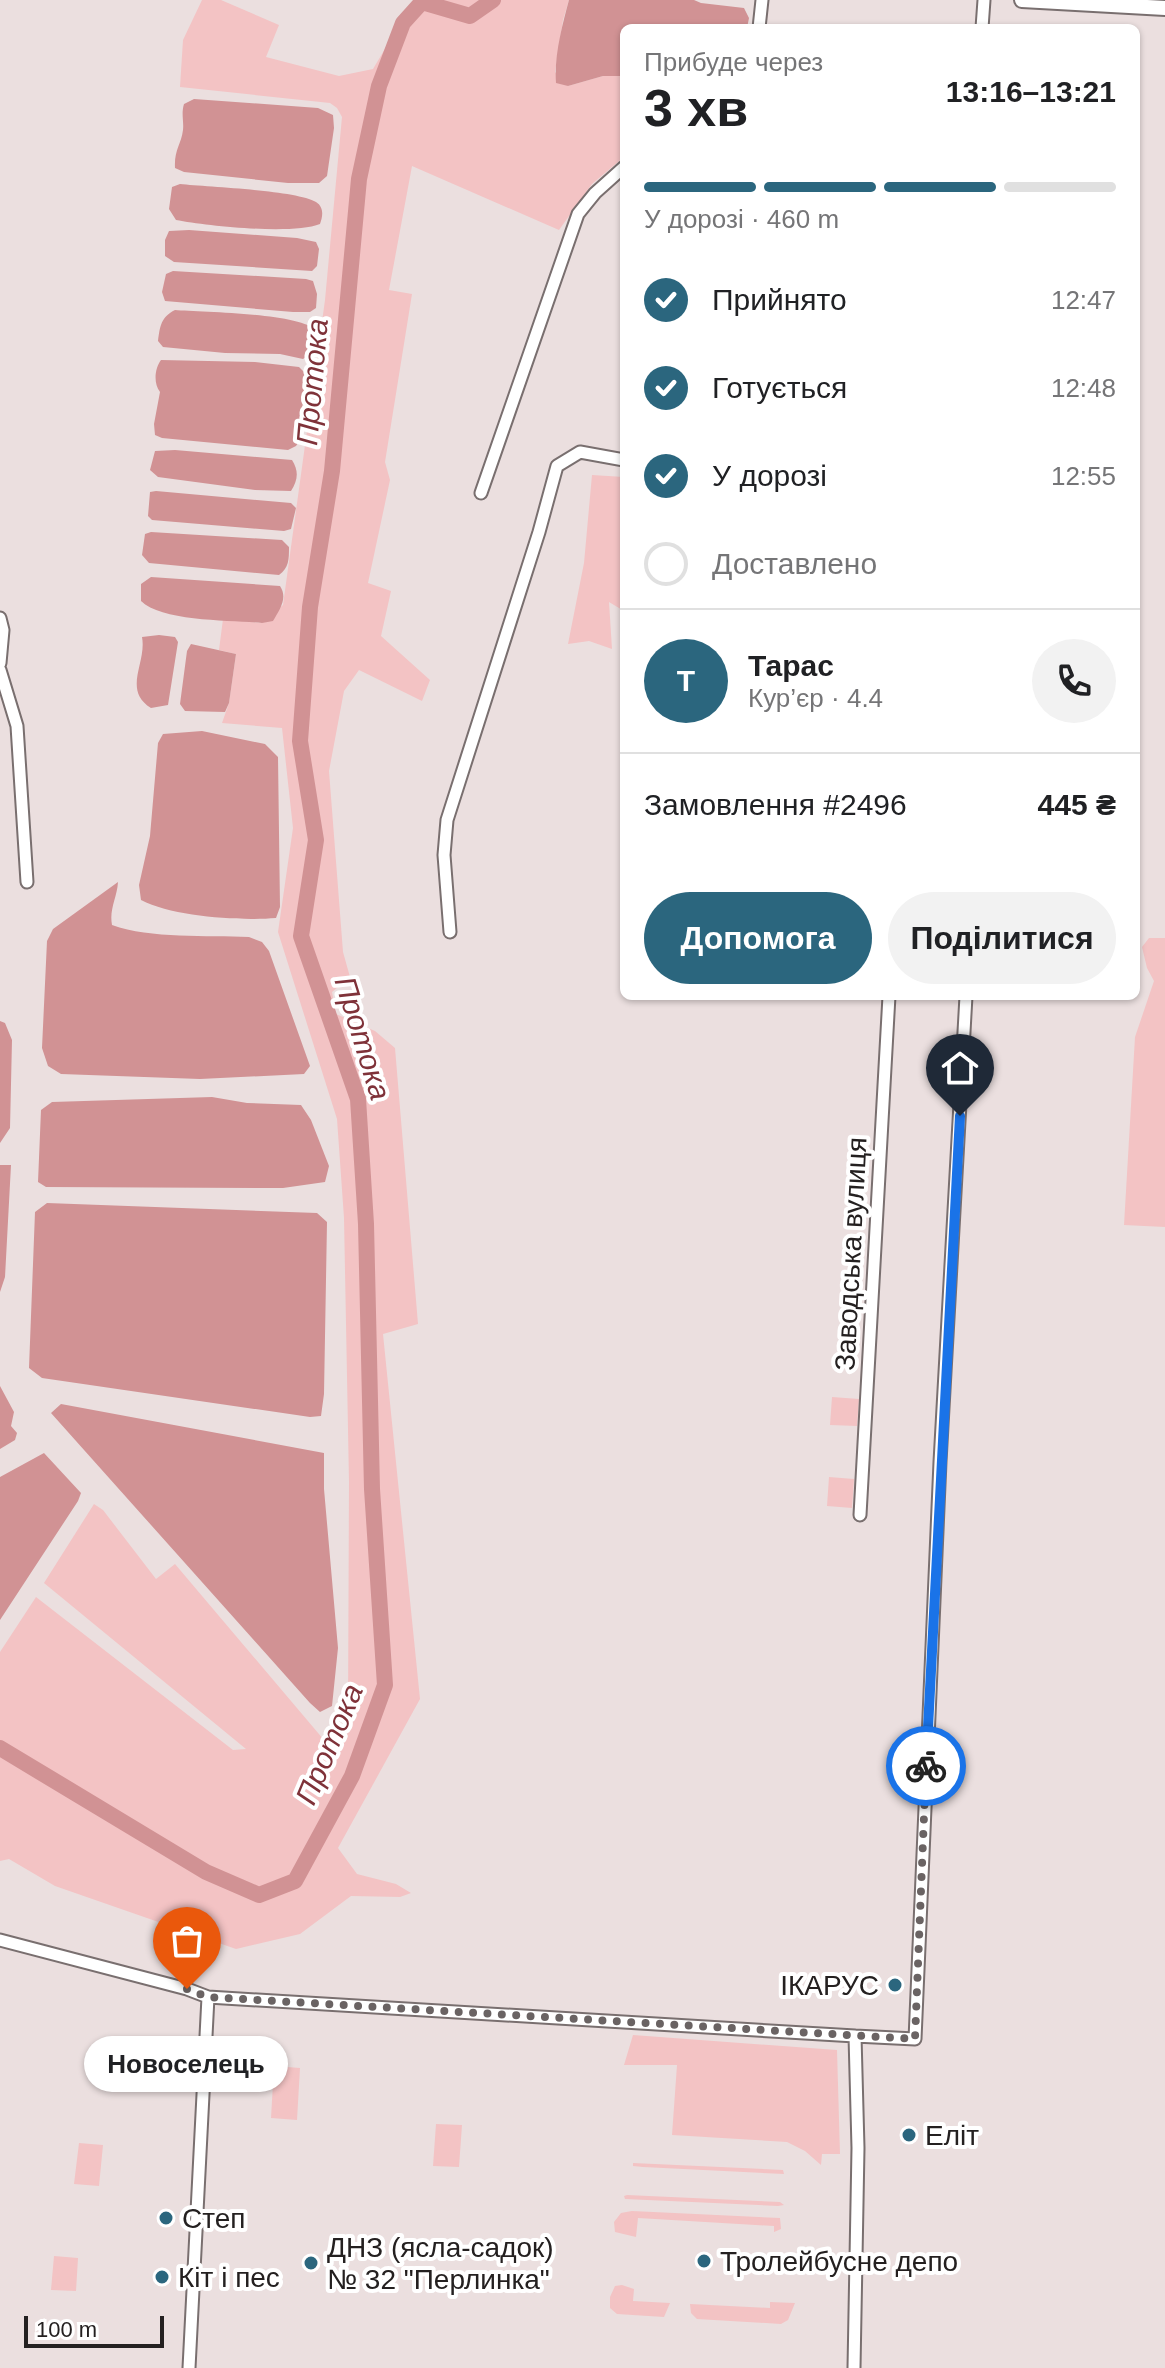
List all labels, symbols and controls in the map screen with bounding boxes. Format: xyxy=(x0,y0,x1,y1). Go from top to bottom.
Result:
text: Прибуде через xyxy=(644,47,823,77)
text: 13:16–13:21 xyxy=(946,75,1116,108)
text: 3 хв xyxy=(644,79,748,137)
text: У дорозі · 460 m xyxy=(644,204,839,234)
icon: check xyxy=(644,278,688,322)
text: Прийнято xyxy=(712,283,847,316)
text: 12:47 xyxy=(1051,285,1116,315)
water label: Протока xyxy=(290,317,334,447)
icon: check xyxy=(644,366,688,410)
text: Готується xyxy=(712,371,847,404)
text: 12:48 xyxy=(1051,373,1116,403)
icon: check xyxy=(644,454,688,498)
text: У дорозі xyxy=(712,459,827,492)
text: 12:55 xyxy=(1051,461,1116,491)
text: Доставлено xyxy=(712,547,877,580)
button: phone xyxy=(1032,639,1116,723)
text: Тарас xyxy=(748,649,834,682)
text: Т xyxy=(677,664,695,697)
text: Кур’єр · 4.4 xyxy=(748,683,883,713)
text: Замовлення #2496 xyxy=(644,788,907,821)
text: 445 ₴ xyxy=(1038,788,1116,821)
button: Допомога xyxy=(644,892,872,984)
button: Поділитися xyxy=(888,892,1116,984)
water label: Протока xyxy=(329,972,397,1104)
pin xyxy=(926,1034,994,1116)
icon: home xyxy=(938,1046,982,1090)
street label: Заводська вулиця xyxy=(829,1136,873,1372)
water label: Протока xyxy=(289,1679,369,1809)
courier xyxy=(886,1726,966,1806)
icon: bike xyxy=(904,1744,948,1788)
pin xyxy=(153,1907,221,1989)
icon: bag xyxy=(165,1919,209,1963)
place label: ІКАРУС xyxy=(780,1970,879,2001)
marker: ІКАРУС xyxy=(886,1976,904,1994)
callout: Новоселець xyxy=(85,2037,289,2093)
text: Новоселець xyxy=(107,2049,265,2079)
place label: Еліт xyxy=(925,2120,979,2151)
marker: Еліт xyxy=(900,2126,918,2144)
place label: Степ xyxy=(182,2203,245,2234)
marker: Степ xyxy=(157,2209,175,2227)
place label: ДНЗ (ясла-садок) № 32 "Перлинка" xyxy=(327,2232,554,2295)
place label: Тролейбусне депо xyxy=(720,2246,958,2277)
marker: Тролейбусне депо xyxy=(695,2252,713,2270)
marker: ДНЗ (ясла-садок) № 32 "Перлинка" xyxy=(302,2254,320,2272)
place label: Кіт і пес xyxy=(178,2262,280,2293)
marker: Кіт і пес xyxy=(153,2268,171,2286)
scale bar xyxy=(24,2312,164,2348)
text: 100 m xyxy=(36,2317,97,2342)

